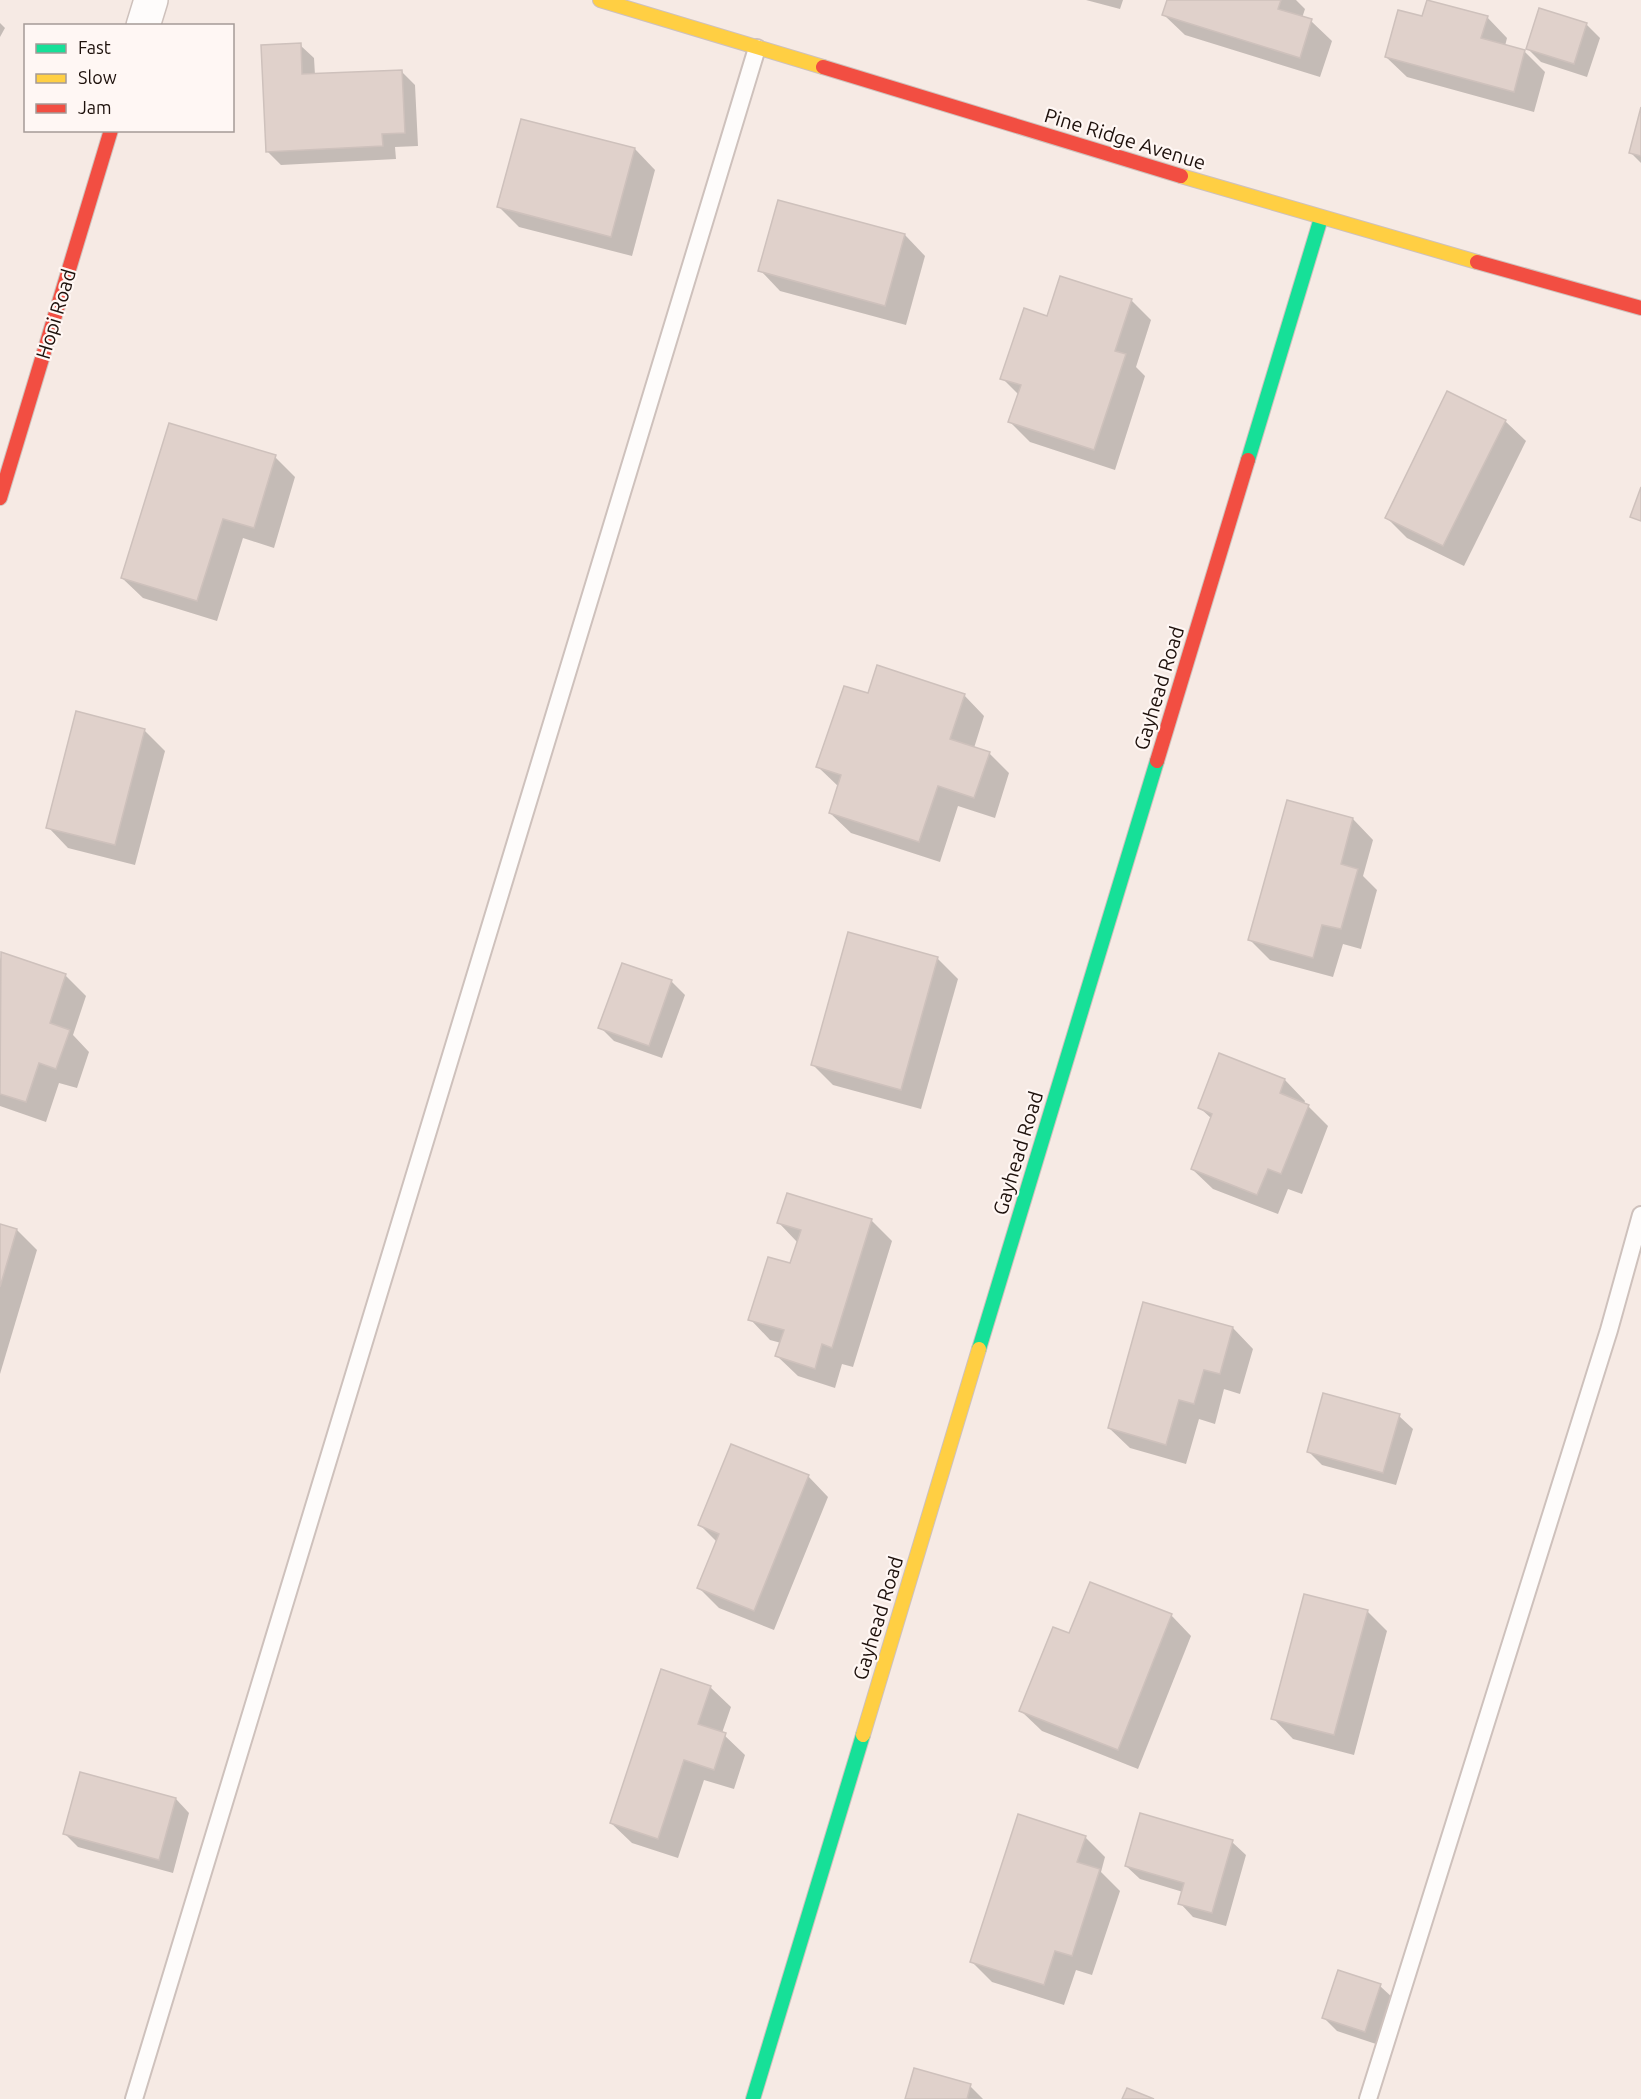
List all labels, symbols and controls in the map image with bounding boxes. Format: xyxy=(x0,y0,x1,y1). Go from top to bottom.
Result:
legend xyxy=(24,24,234,132)
text: Fast xyxy=(78,37,111,57)
text: Slow xyxy=(78,67,117,87)
text: Jam xyxy=(78,97,112,117)
street label: Pine Ridge Avenue xyxy=(1042,103,1209,174)
street label: Hopi Road xyxy=(31,266,80,362)
street label: Gayhead Road xyxy=(1129,623,1188,753)
street label: Gayhead Road xyxy=(988,1088,1047,1218)
street label: Gayhead Road xyxy=(848,1553,907,1683)

